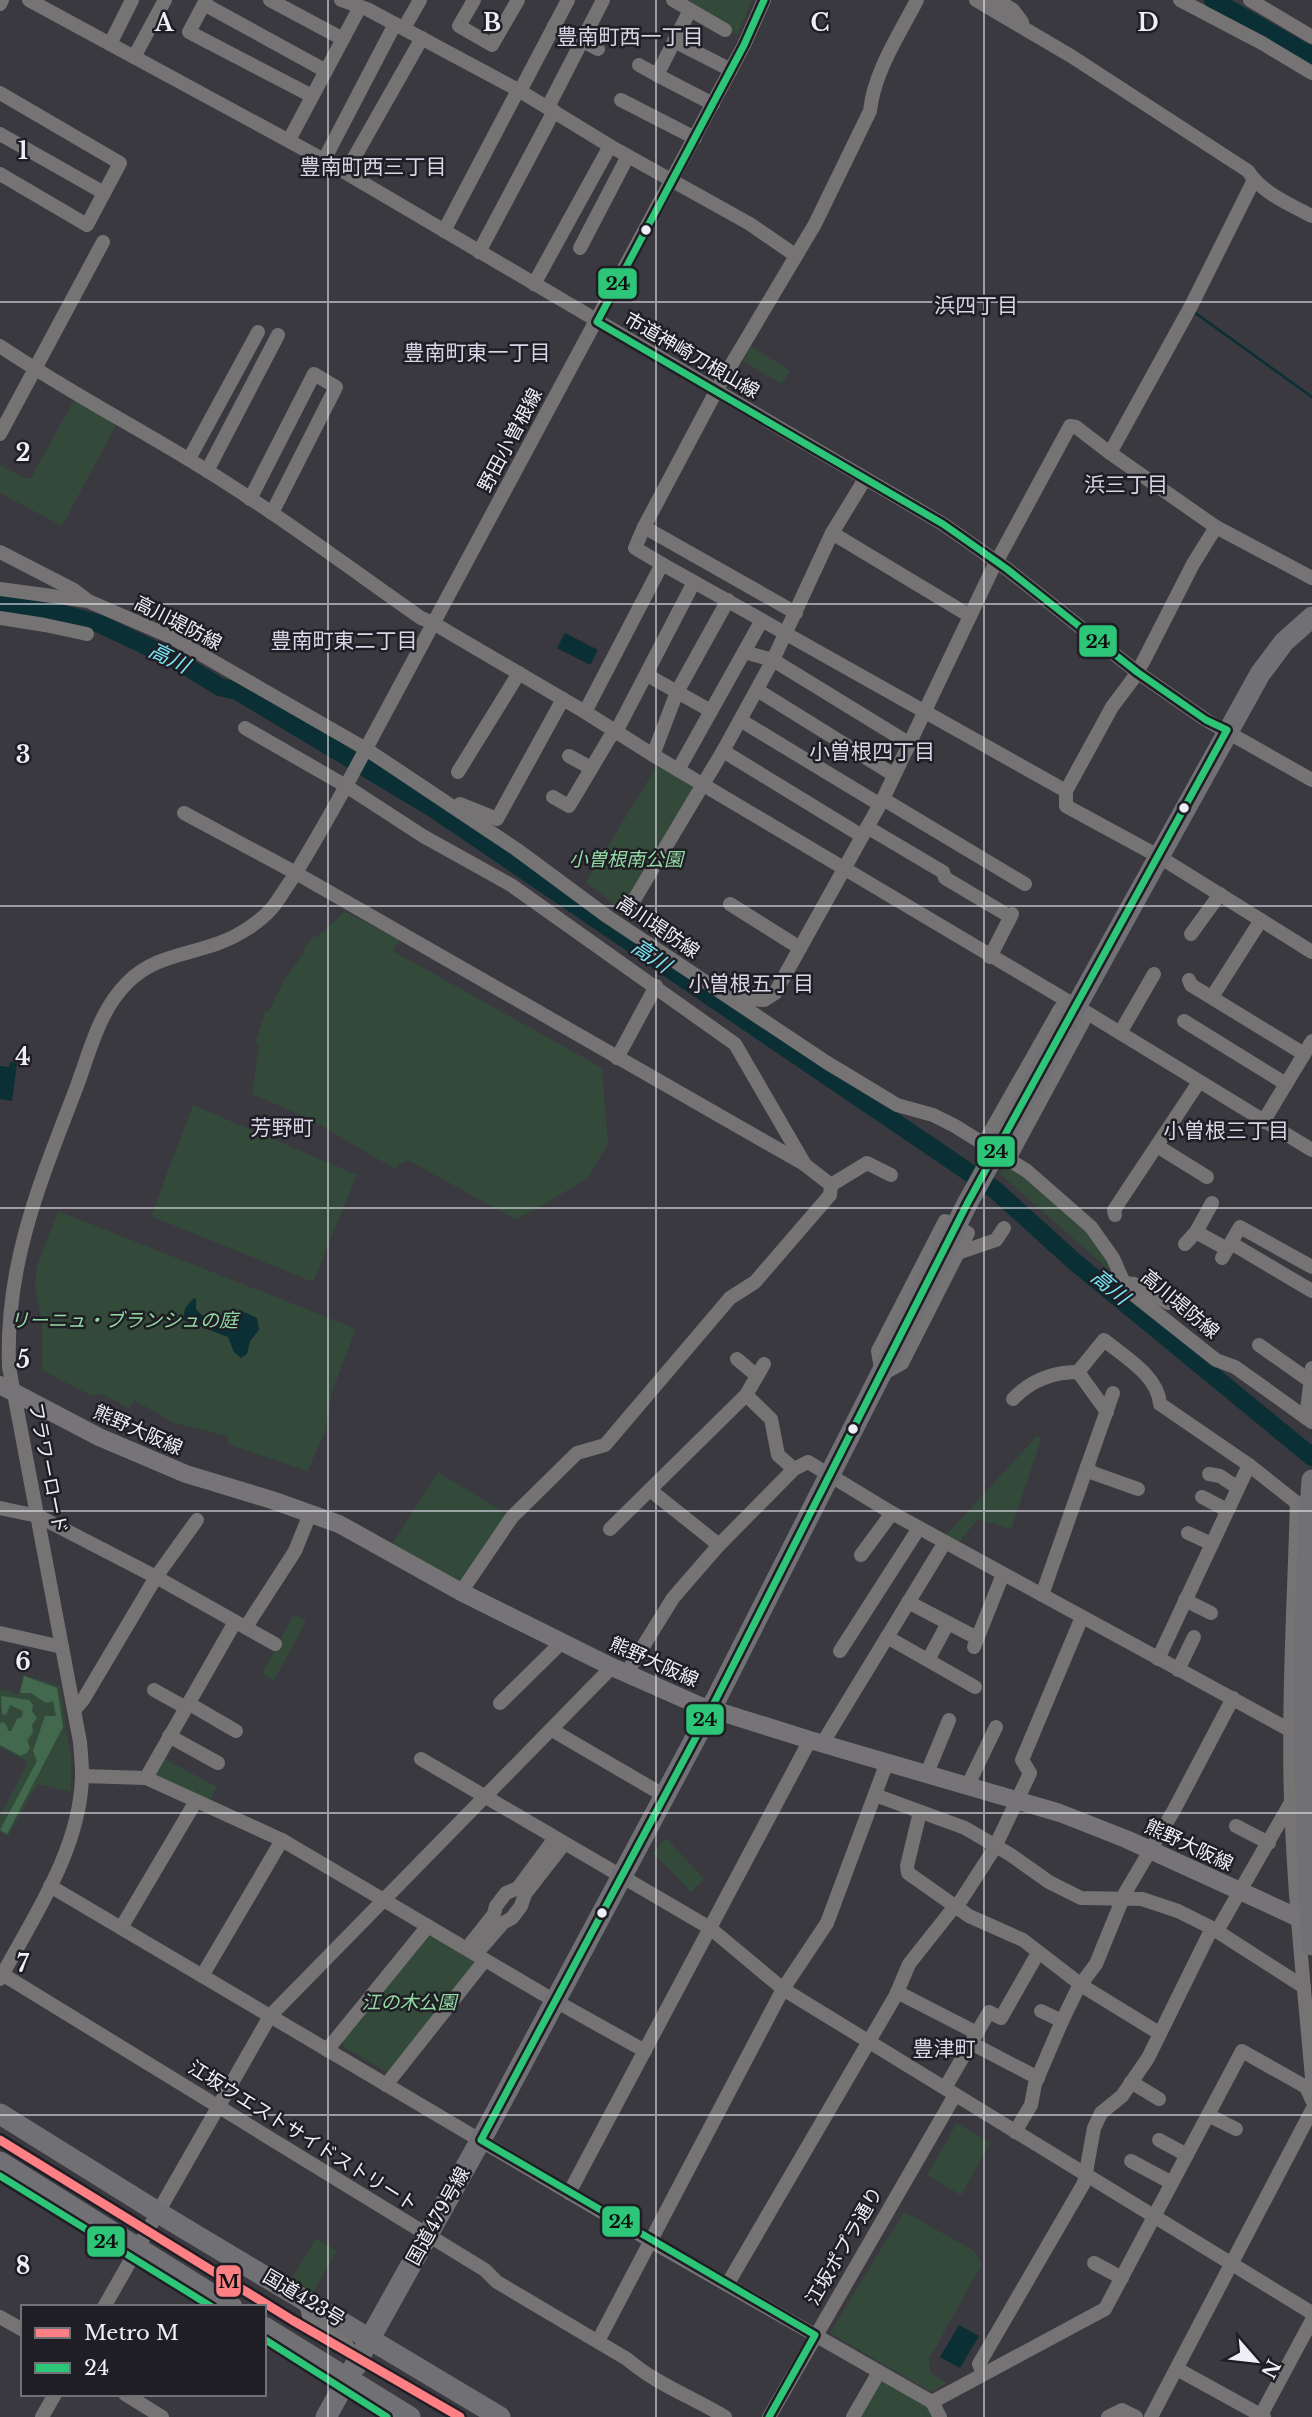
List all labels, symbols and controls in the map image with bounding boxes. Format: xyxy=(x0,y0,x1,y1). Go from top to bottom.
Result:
text: A xyxy=(154,9,175,37)
text: B xyxy=(483,9,501,37)
text: C xyxy=(811,9,829,37)
text: D xyxy=(1137,9,1159,37)
district label: 豊南町西一丁目 xyxy=(557,24,704,50)
text: 1 xyxy=(18,137,28,165)
district label: 豊南町西三丁目 xyxy=(300,154,447,180)
unlabelled marker xyxy=(639,223,653,237)
line badge: 24 xyxy=(597,267,638,300)
text: 24 xyxy=(606,272,631,295)
district label: 浜四丁目 xyxy=(934,293,1018,319)
street label: 市道神崎刀根山線 xyxy=(620,307,764,403)
district label: 豊南町東一丁目 xyxy=(404,340,551,366)
street label: 野田小曽根線 xyxy=(473,384,547,496)
text: 2 xyxy=(16,439,30,467)
district label: 浜三丁目 xyxy=(1084,472,1168,498)
street label: 高川堤防線 xyxy=(130,591,226,655)
line badge: 24 xyxy=(1078,624,1118,658)
district label: 豊南町東二丁目 xyxy=(271,628,418,654)
text: 24 xyxy=(1086,630,1111,653)
water label: 高川 xyxy=(144,637,195,680)
district label: 小曽根四丁目 xyxy=(809,739,935,765)
text: 3 xyxy=(16,741,30,769)
unlabelled marker xyxy=(1177,801,1191,815)
park label: 小曽根南公園 xyxy=(569,848,686,871)
street label: 高川堤防線 xyxy=(612,891,704,963)
water label: 高川 xyxy=(627,934,675,978)
district label: 小曽根五丁目 xyxy=(688,971,814,997)
text: 4 xyxy=(15,1043,31,1071)
district label: 芳野町 xyxy=(251,1115,314,1141)
district label: 小曽根三丁目 xyxy=(1163,1118,1289,1144)
line badge: 24 xyxy=(976,1135,1016,1168)
text: 24 xyxy=(984,1140,1009,1163)
water label: 高川 xyxy=(1086,1264,1136,1312)
street label: 高川堤防線 xyxy=(1136,1265,1224,1343)
park label: リーニュ・ブランシュの庭 xyxy=(10,1309,241,1332)
text: 5 xyxy=(16,1346,30,1374)
street label: 熊野大阪線 xyxy=(90,1400,186,1460)
street label: フラワーロード xyxy=(24,1401,72,1535)
unlabelled marker xyxy=(846,1422,860,1436)
street label: 熊野大阪線 xyxy=(606,1632,702,1692)
text: 6 xyxy=(15,1648,31,1676)
line badge: 24 xyxy=(685,1703,725,1736)
text: 24 xyxy=(693,1708,718,1731)
street label: 熊野大阪線 xyxy=(1141,1814,1237,1876)
unlabelled marker xyxy=(595,1906,609,1920)
text: 7 xyxy=(17,1950,30,1978)
park label: 江の木公園 xyxy=(361,1991,459,2014)
district label: 豊津町 xyxy=(913,2036,976,2062)
street label: 江坂ウエストサイドストリート xyxy=(184,2056,422,2216)
street label: 国道479号線 xyxy=(402,2163,474,2269)
street label: 江坂ポプラ通り xyxy=(801,2183,887,2309)
line badge: 24 xyxy=(601,2205,641,2238)
text: 24 xyxy=(609,2210,634,2233)
line badge: 24 xyxy=(86,2225,126,2258)
text: 24 xyxy=(94,2230,119,2253)
text: 8 xyxy=(16,2252,30,2280)
line badge: M xyxy=(215,2264,242,2298)
street label: 国道423号 xyxy=(259,2265,349,2331)
text: M xyxy=(218,2270,240,2293)
legend xyxy=(21,2305,266,2396)
text: Metro M xyxy=(84,2320,179,2346)
north arrow xyxy=(1221,2326,1291,2396)
text: 24 xyxy=(84,2355,109,2381)
text: N xyxy=(1256,2355,1285,2382)

